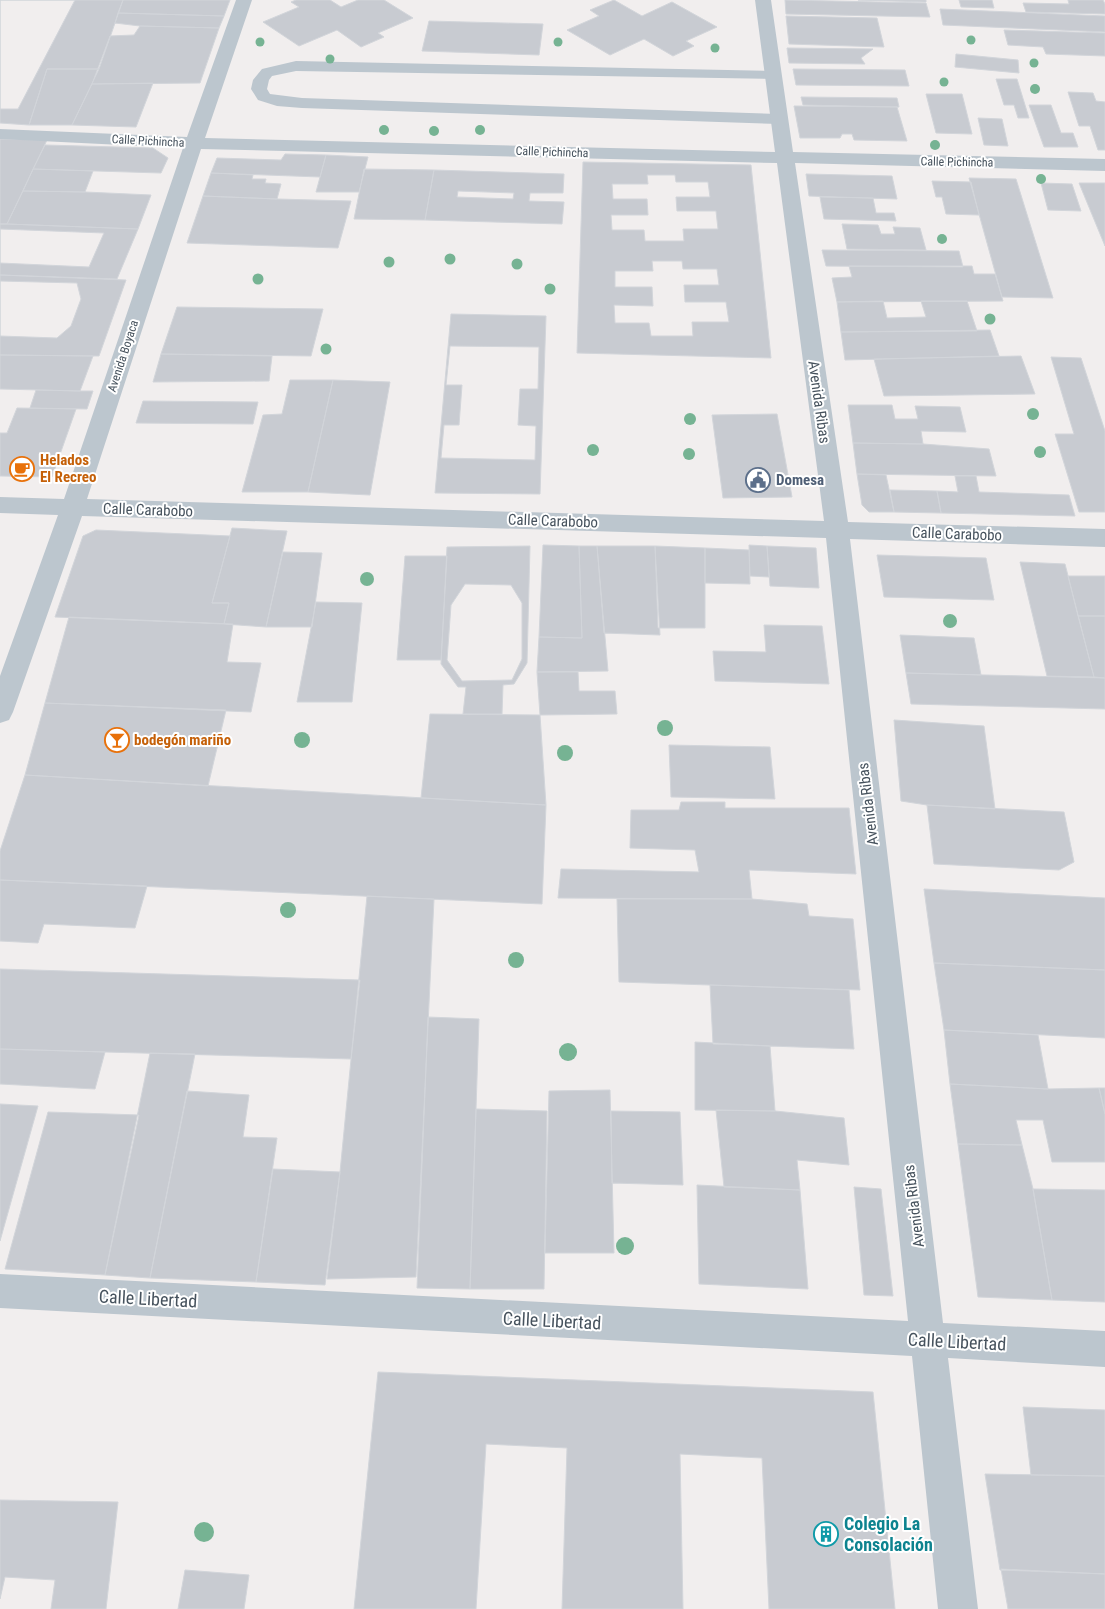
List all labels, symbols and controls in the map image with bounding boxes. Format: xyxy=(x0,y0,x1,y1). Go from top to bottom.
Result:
street label: Calle Pichincha xyxy=(111,132,185,150)
street label: Calle Pichincha xyxy=(515,144,589,160)
street label: Calle Pichincha xyxy=(920,154,994,170)
street label: Avenida Boyaca xyxy=(105,318,141,394)
street label: Avenida Ribas xyxy=(804,360,834,445)
place label: Helados El Recreo xyxy=(40,451,96,486)
cafe icon: Helados El Recreo xyxy=(9,456,35,482)
public building icon: Domesa xyxy=(745,467,771,493)
place label: Domesa xyxy=(776,471,824,489)
street label: Calle Carabobo xyxy=(103,499,193,521)
street label: Calle Carabobo xyxy=(508,510,598,532)
street label: Calle Carabobo xyxy=(912,523,1002,545)
bar icon: bodegón mariño xyxy=(104,727,130,753)
place label: bodegón mariño xyxy=(134,731,231,749)
street label: Avenida Ribas xyxy=(854,761,882,846)
street label: Avenida Ribas xyxy=(900,1163,928,1248)
street label: Calle Libertad xyxy=(98,1285,198,1312)
street label: Calle Libertad xyxy=(502,1307,602,1334)
street label: Calle Libertad xyxy=(907,1328,1007,1355)
place label: Colegio La Consolación xyxy=(844,1513,933,1555)
building icon: Colegio La Consolación xyxy=(813,1521,839,1547)

